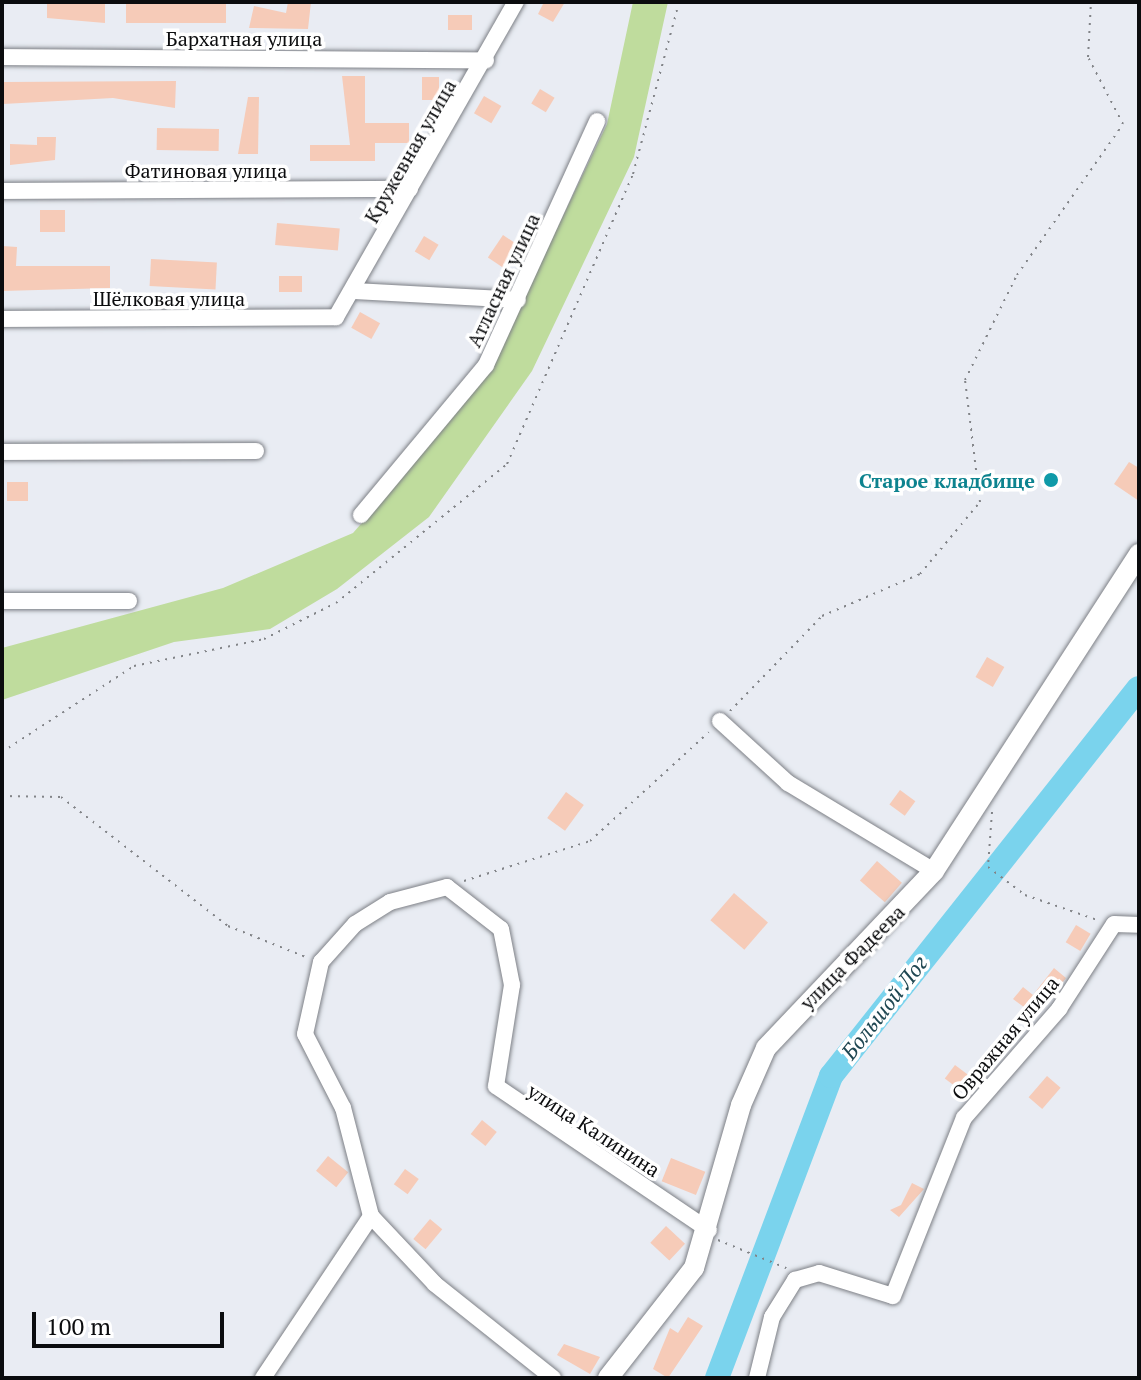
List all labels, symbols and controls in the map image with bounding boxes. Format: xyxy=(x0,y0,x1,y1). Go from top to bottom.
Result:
street label: Бархатная улица xyxy=(166,26,322,50)
street label: Кружевная улица xyxy=(359,75,461,227)
street label: Фатиновая улица xyxy=(125,158,287,182)
street label: Атласная улица xyxy=(461,209,545,351)
street label: Шёлковая улица xyxy=(93,286,245,310)
place label: Старое кладбище xyxy=(859,468,1035,492)
marker: Старое кладбище xyxy=(1042,471,1060,489)
street label: улица Фадеева xyxy=(795,900,909,1014)
water label: Большой Лог xyxy=(835,950,933,1064)
street label: Овражная улица xyxy=(946,971,1064,1105)
street label: улица Калинина xyxy=(523,1078,665,1182)
scale bar xyxy=(36,1296,228,1346)
text: 100 m xyxy=(46,1310,111,1342)

